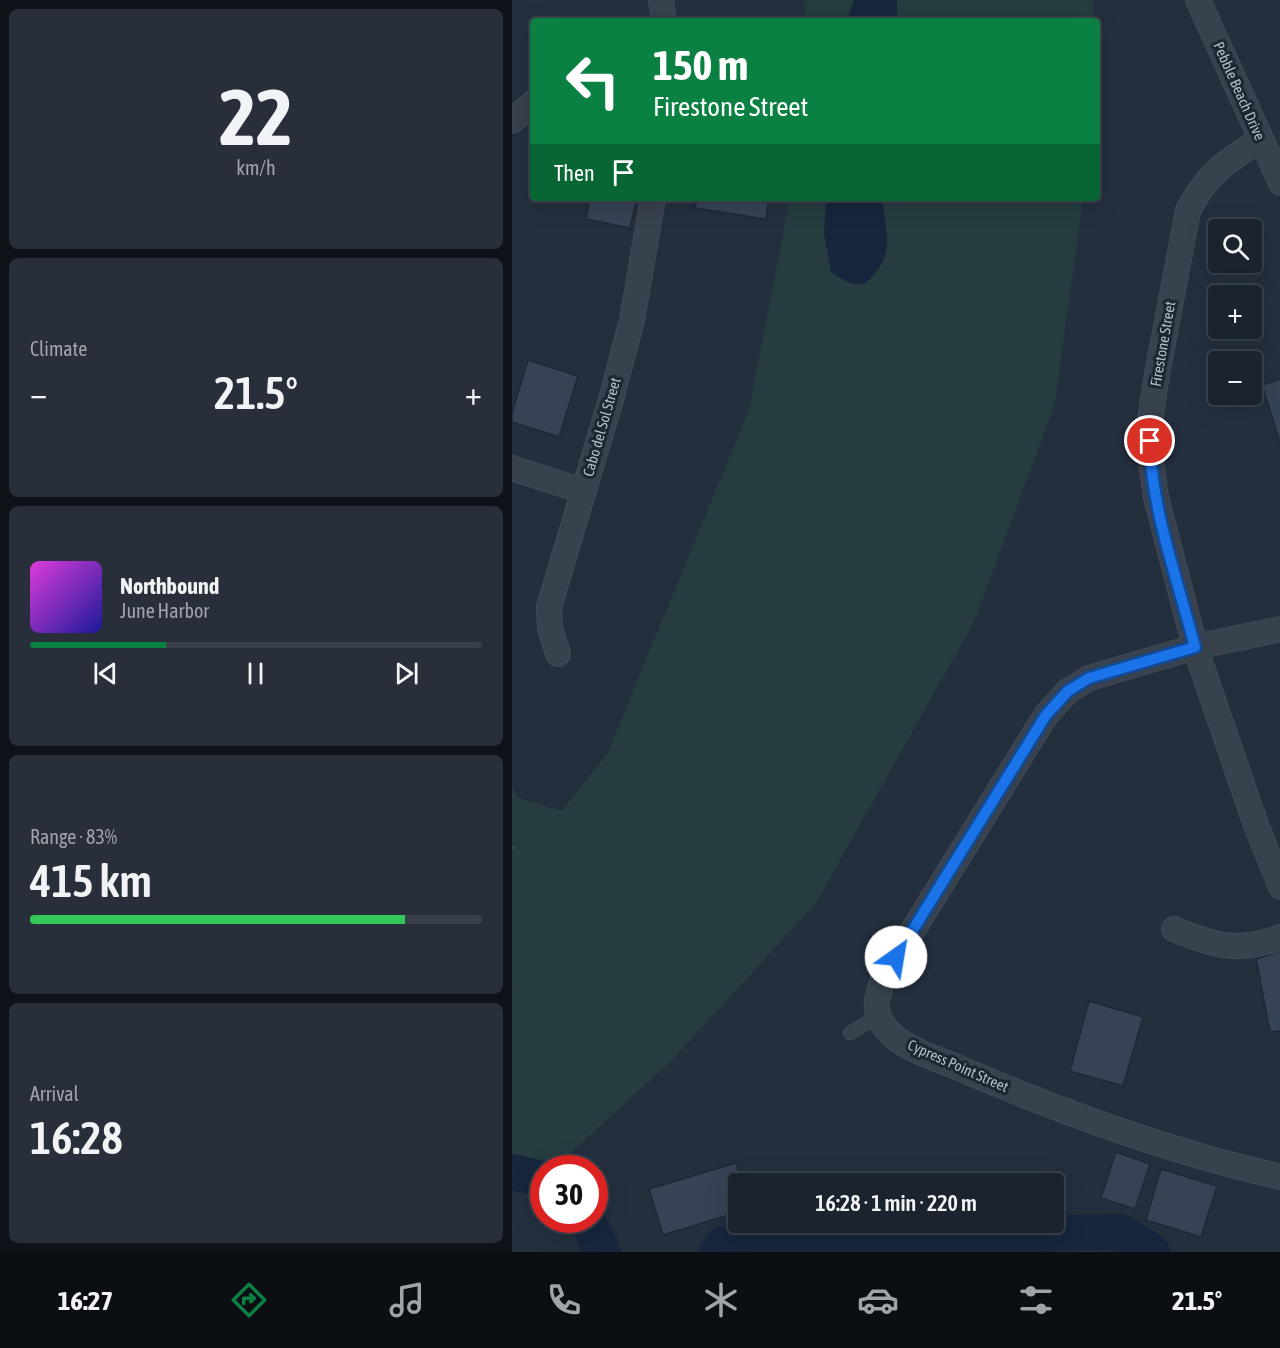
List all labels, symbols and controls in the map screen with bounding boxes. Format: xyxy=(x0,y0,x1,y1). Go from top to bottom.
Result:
street label: Pebble Beach Drive xyxy=(1210,39,1269,143)
text: 150 m xyxy=(653,41,748,89)
icon: left xyxy=(554,42,632,120)
text: 22 xyxy=(219,72,293,162)
text: Firestone Street xyxy=(653,91,808,122)
text: km/h xyxy=(236,156,276,179)
icon: arrive xyxy=(607,156,640,189)
text: Then xyxy=(554,160,595,186)
map controls xyxy=(1208,219,1262,405)
button: search xyxy=(1208,219,1262,273)
button: + xyxy=(1208,285,1262,339)
street label: Firestone Street xyxy=(1147,300,1178,388)
text: Climate xyxy=(30,337,87,360)
button: − xyxy=(1208,351,1262,405)
text: 21.5° xyxy=(214,367,298,419)
text: − xyxy=(30,374,47,412)
text: + xyxy=(465,374,482,412)
street label: Cabo del Sol Street xyxy=(579,375,624,478)
pin xyxy=(1124,415,1175,466)
icon: arrive xyxy=(1133,424,1166,457)
text: Northbound xyxy=(120,573,219,599)
text: June Harbor xyxy=(120,599,209,622)
icon: previous xyxy=(89,657,122,690)
icon: pause xyxy=(239,657,272,690)
icon: next xyxy=(390,657,423,690)
text: Range · 83% xyxy=(30,825,117,848)
text: 415 km xyxy=(30,855,152,907)
position arrow xyxy=(864,925,928,989)
street label: Cypress Point Street xyxy=(905,1036,1011,1095)
text: Arrival xyxy=(30,1082,79,1105)
text: 16:28 xyxy=(30,1112,123,1164)
speed limit sign: 30 xyxy=(530,1155,608,1233)
text: 16:28 · 1 min · 220 m xyxy=(815,1190,977,1216)
icon: directions xyxy=(228,1279,270,1321)
icon: music xyxy=(386,1279,428,1321)
icon: phone xyxy=(543,1279,585,1321)
icon: climate xyxy=(700,1279,742,1321)
icon: car xyxy=(857,1279,899,1321)
icon: filters xyxy=(1015,1279,1057,1321)
text: 16:27 xyxy=(58,1285,113,1316)
text: 21.5° xyxy=(1172,1285,1222,1316)

